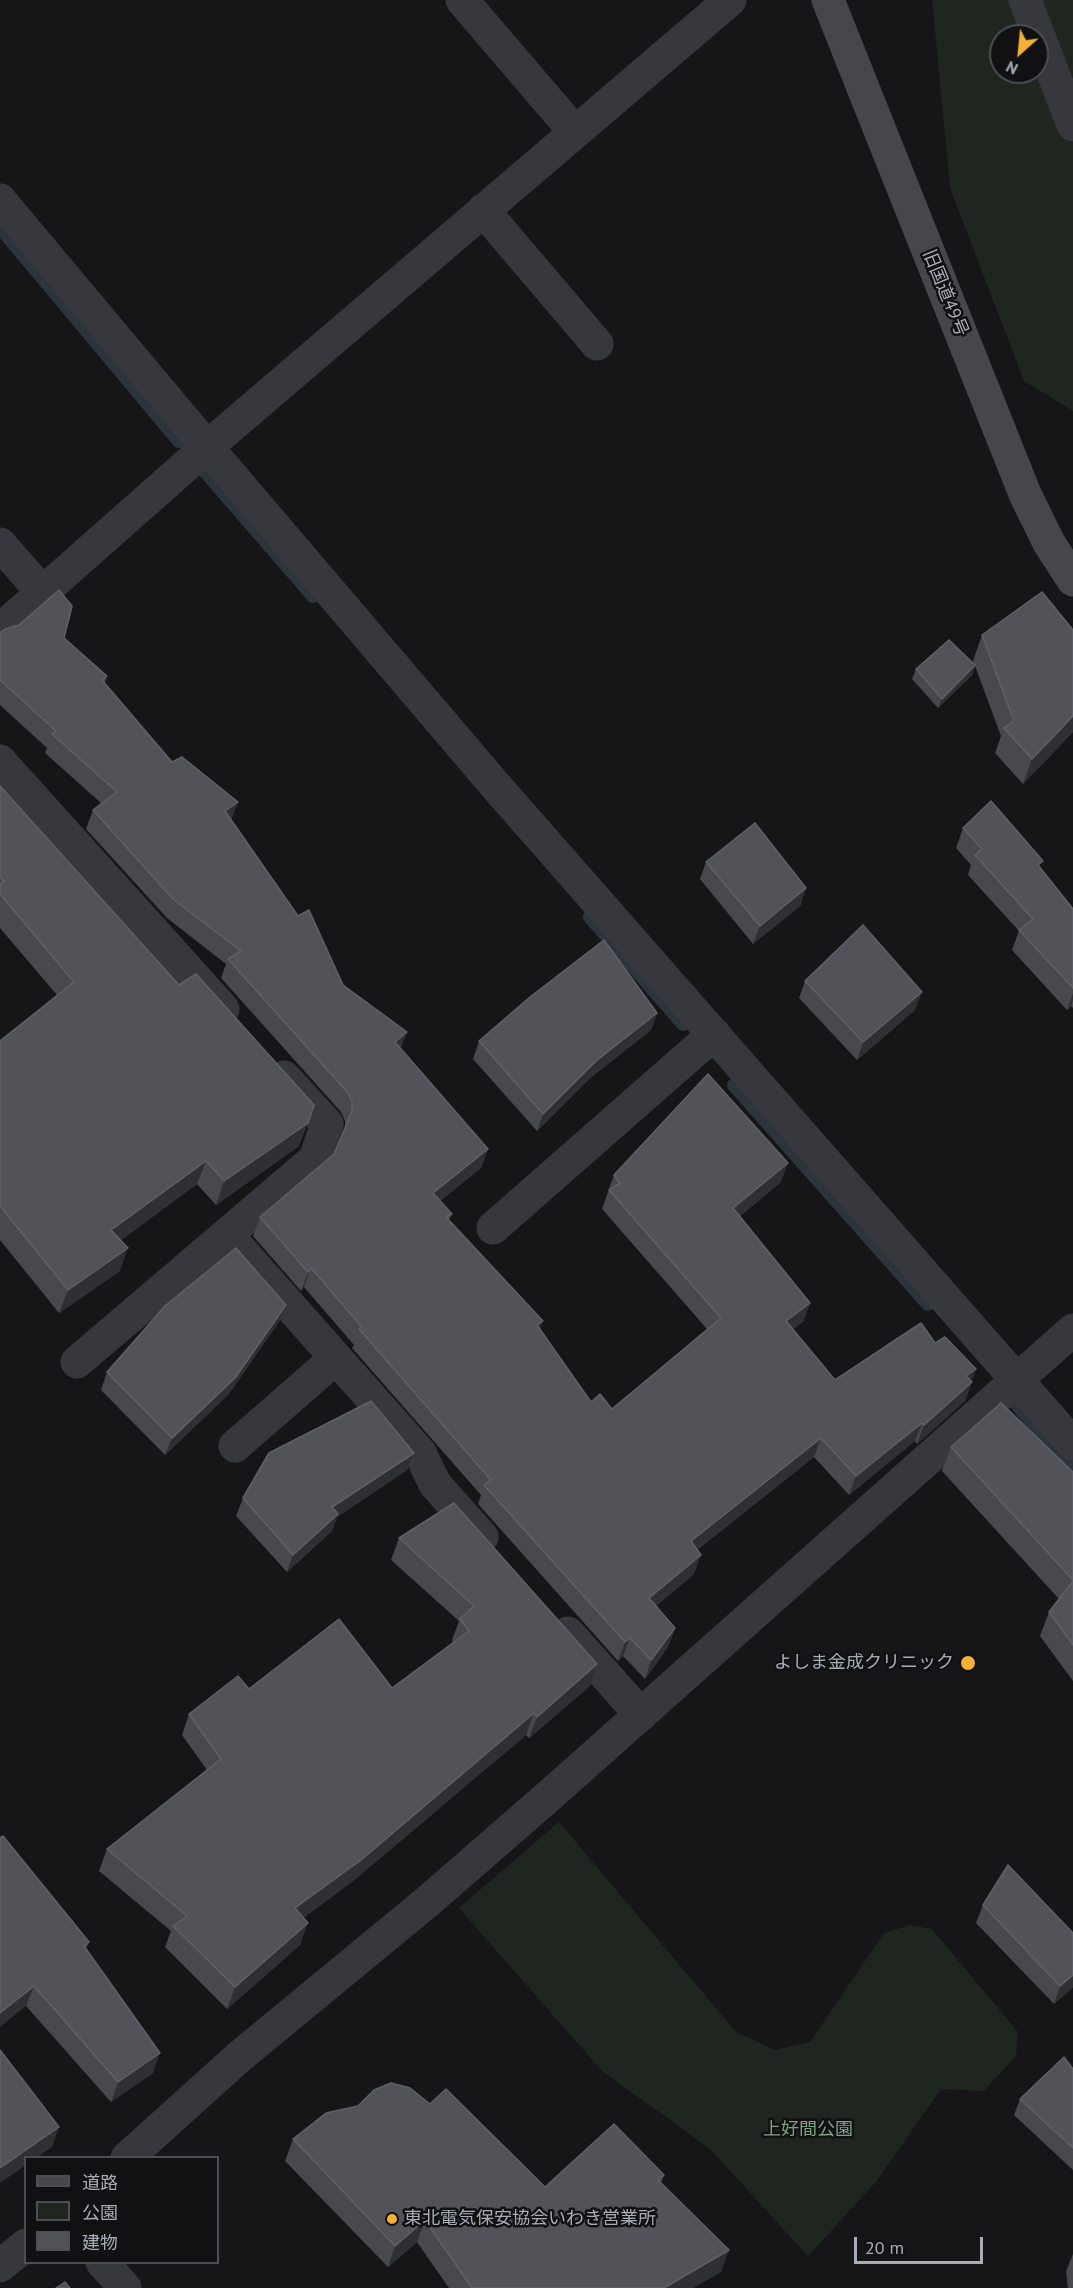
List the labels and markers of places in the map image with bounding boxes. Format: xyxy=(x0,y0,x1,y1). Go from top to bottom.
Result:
place label: よしま金成クリニック xyxy=(774,1652,954,1674)
marker: よしま金成クリニック xyxy=(959,1654,977,1672)
place label: 東北電気保安協会いわき営業所 xyxy=(404,2208,656,2230)
marker: 東北電気保安協会いわき営業所 xyxy=(385,2212,399,2226)

